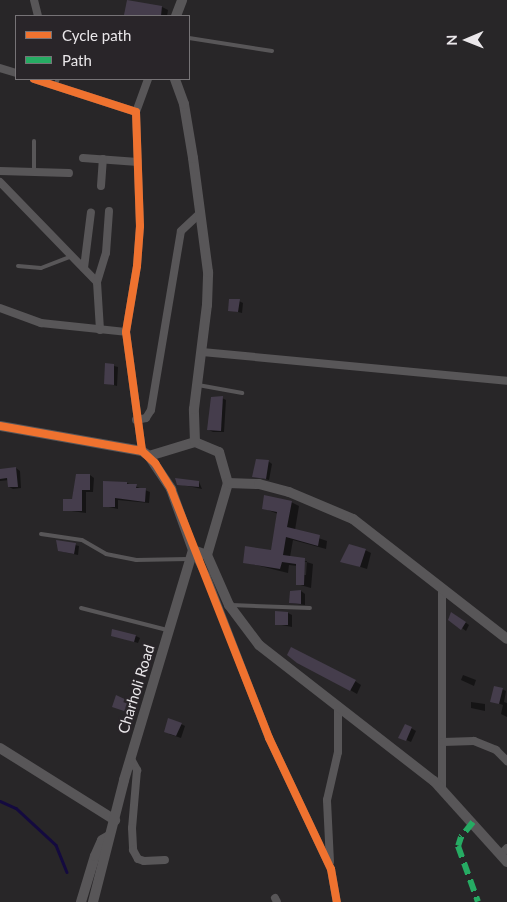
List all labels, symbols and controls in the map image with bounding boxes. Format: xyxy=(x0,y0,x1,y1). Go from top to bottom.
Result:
legend xyxy=(15,15,190,80)
north arrow xyxy=(442,15,492,65)
text: Cycle path xyxy=(62,26,131,44)
text: N xyxy=(443,35,460,46)
text: Path xyxy=(62,51,92,69)
street label: Charholi Road xyxy=(114,642,158,736)

